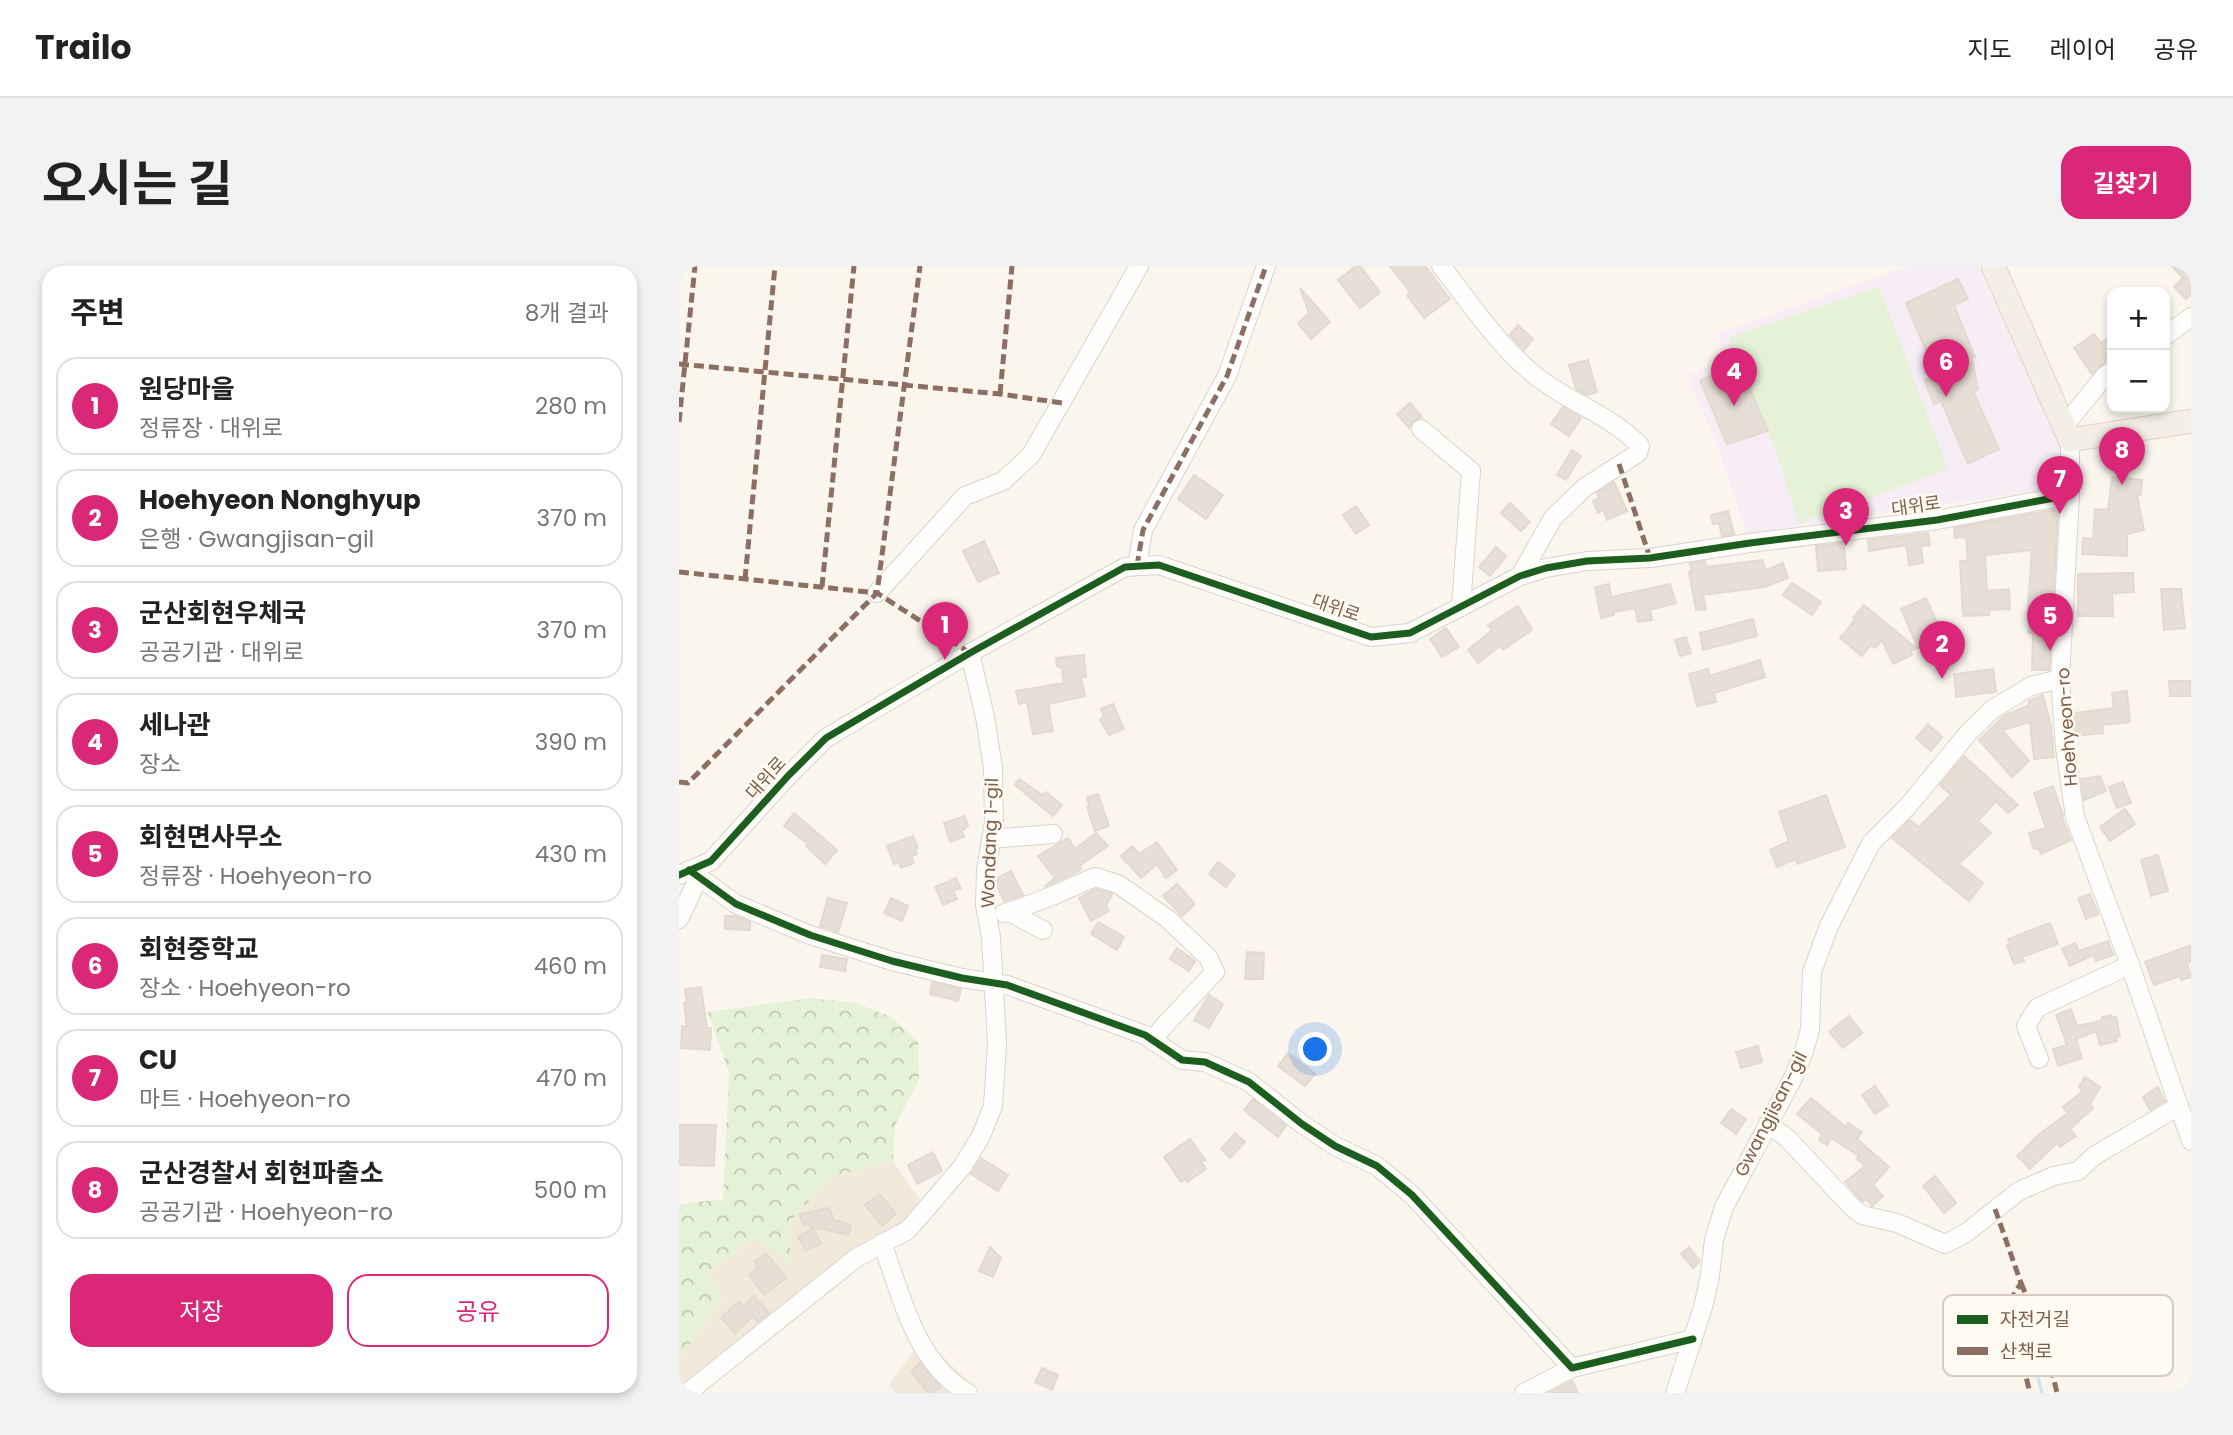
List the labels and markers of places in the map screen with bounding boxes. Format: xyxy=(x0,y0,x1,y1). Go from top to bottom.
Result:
pin: 6 xyxy=(1923,339,1969,397)
pin: 4 xyxy=(1711,348,1757,406)
pin: 8 xyxy=(2099,427,2145,485)
pin: 7 xyxy=(2037,456,2083,514)
pin: 3 xyxy=(1823,488,1869,546)
pin: 5 xyxy=(2027,593,2073,651)
pin: 1 xyxy=(922,602,968,660)
pin: 2 xyxy=(1919,621,1965,679)

